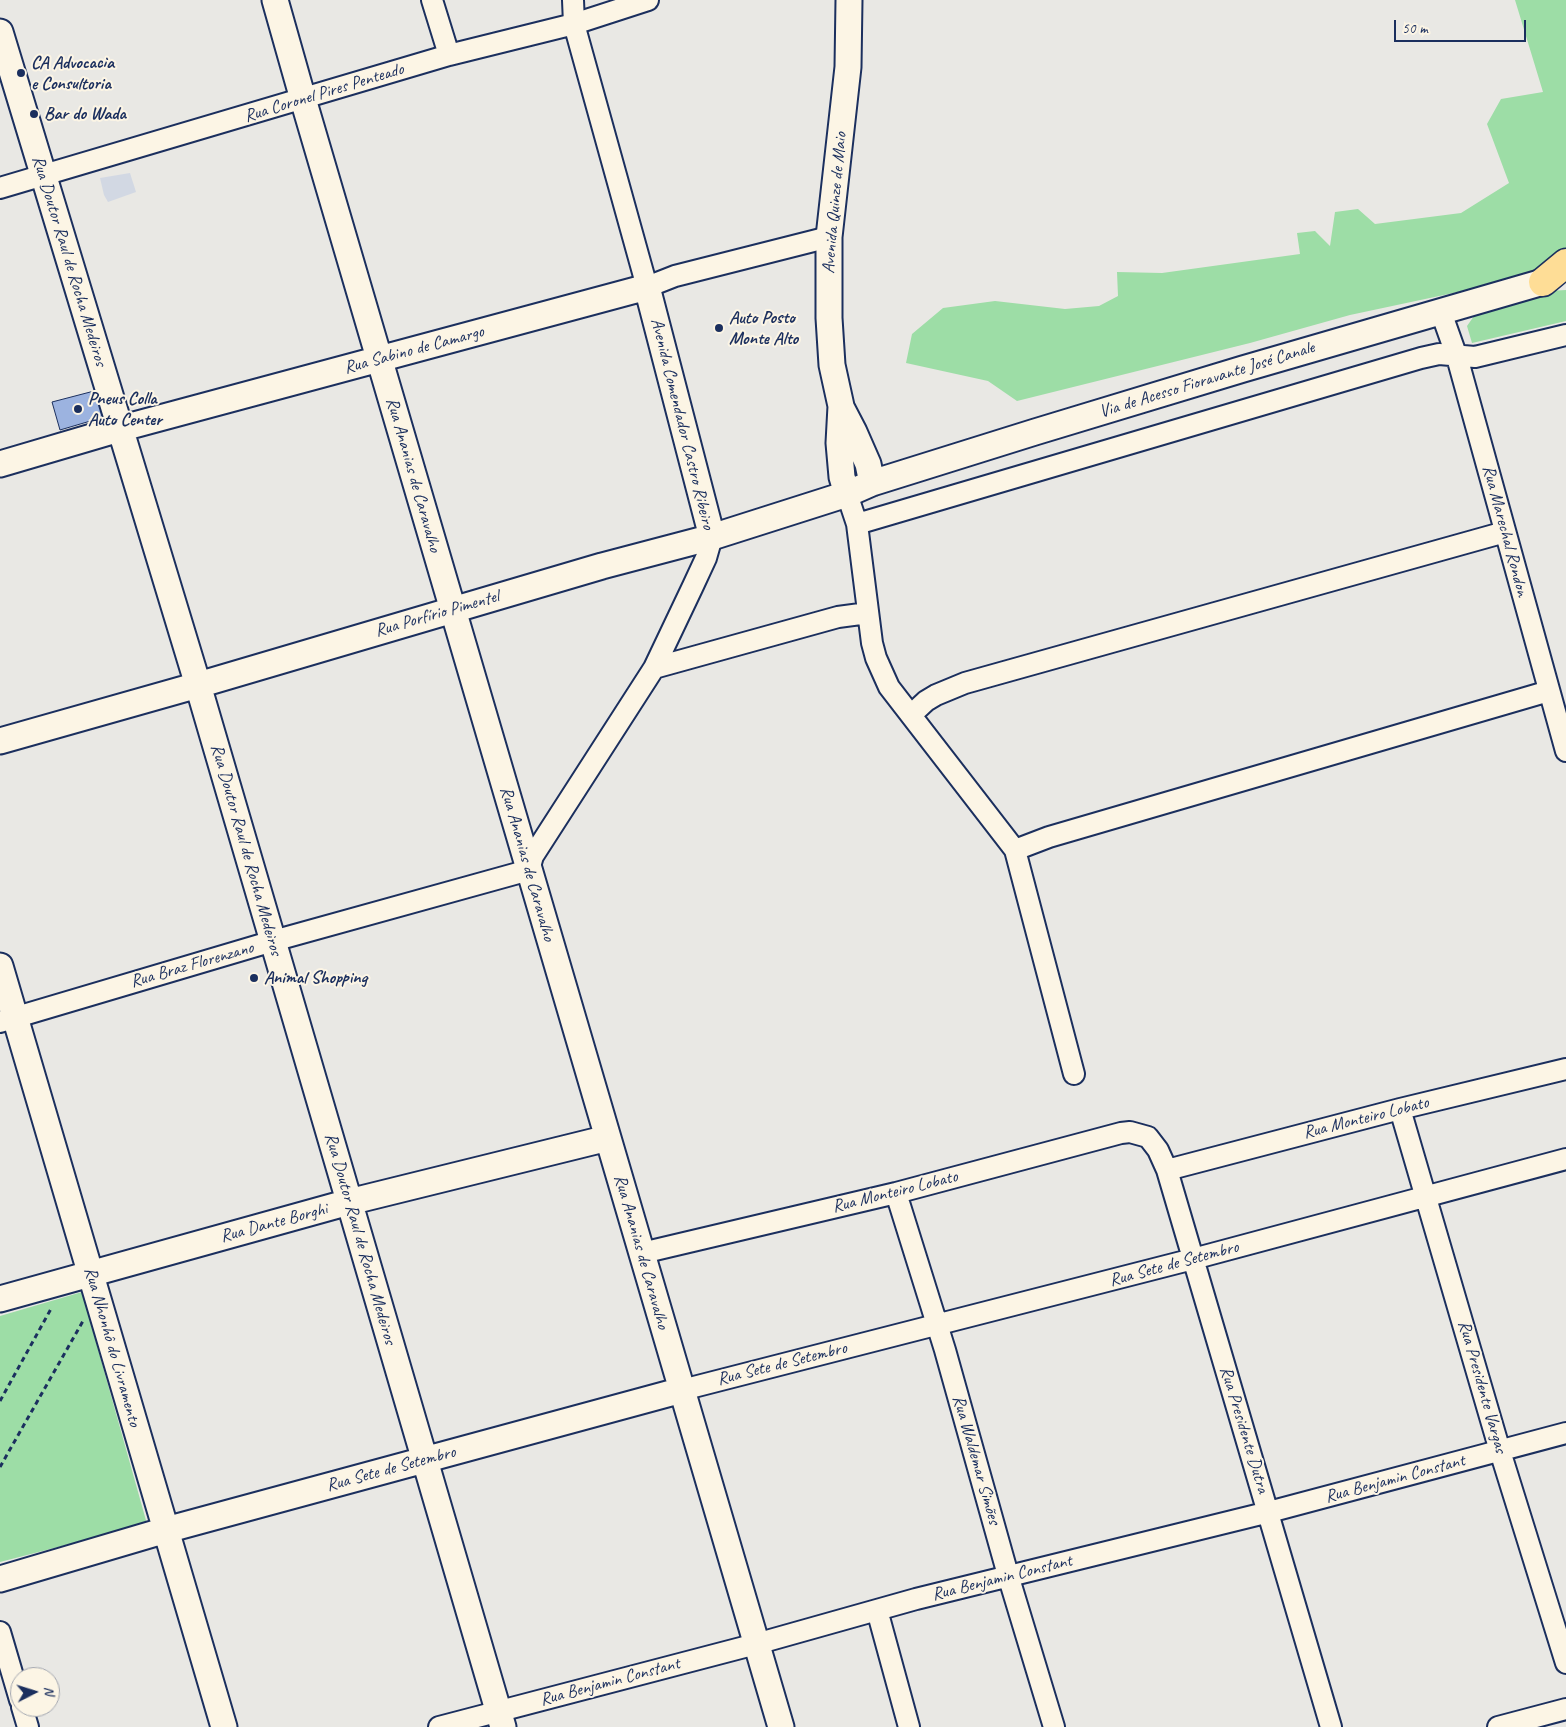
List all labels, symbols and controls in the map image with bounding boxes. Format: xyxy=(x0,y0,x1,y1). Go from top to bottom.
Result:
scale bar xyxy=(1396,10,1528,42)
text: 50 m xyxy=(1402,19,1428,38)
place label: CA Advocacia e Consultoria xyxy=(31,52,114,94)
street label: Rua Coronel Pires Penteado xyxy=(242,58,406,128)
marker: CA Advocacia e Consultoria xyxy=(15,67,27,79)
place label: Bar do Wada xyxy=(44,103,126,125)
marker: Bar do Wada xyxy=(28,108,40,120)
street label: Avenida Quinze de Maio xyxy=(818,131,852,275)
street label: Rua Doutor Raul de Rocha Medeiros xyxy=(27,153,111,369)
place label: Auto Posto Monte Alto xyxy=(729,307,798,350)
street label: Avenida Comendador Castro Ribeiro xyxy=(645,316,719,532)
street label: Rua Sabino de Camargo xyxy=(342,321,486,379)
marker: Auto Posto Monte Alto xyxy=(713,322,725,334)
street label: Via de Acesso Fioravante José Canale xyxy=(1097,337,1317,423)
place label: Pneus Colla Auto Center xyxy=(88,388,162,430)
street label: Rua Ananias de Caravalho xyxy=(381,395,445,555)
marker: Pneus Colla Auto Center xyxy=(72,403,84,415)
street label: Rua Marechal Rondon xyxy=(1477,463,1533,599)
street label: Rua Porfírio Pimentel xyxy=(372,586,502,642)
street label: Rua Doutor Raul de Rocha Medeiros xyxy=(205,742,287,958)
street label: Rua Ananias de Caravalho xyxy=(495,784,559,944)
street label: Rua Braz Florenzano xyxy=(128,937,256,993)
place label: Animal Shopping xyxy=(264,967,367,989)
marker: Animal Shopping xyxy=(248,972,260,984)
street label: Rua Monteiro Lobato xyxy=(1301,1092,1431,1144)
street label: Rua Doutor Raul de Rocha Medeiros xyxy=(319,1131,401,1347)
street label: Rua Monteiro Lobato xyxy=(830,1166,960,1218)
street label: Rua Ananias de Caravalho xyxy=(609,1172,673,1332)
street label: Rua Dante Borghi xyxy=(218,1198,330,1248)
street label: Rua Sete de Setembro xyxy=(1107,1236,1241,1292)
street label: Rua Nhonhô do Livramento xyxy=(79,1265,145,1429)
street label: Rua Presidente Vargas xyxy=(1453,1318,1511,1456)
street label: Rua Sete de Setembro xyxy=(715,1337,849,1391)
street label: Rua Presidente Dutra xyxy=(1214,1364,1274,1496)
street label: Rua Waldemar Simões xyxy=(947,1393,1005,1527)
street label: Rua Sete de Setembro xyxy=(324,1441,458,1497)
street label: Rua Benjamin Constant xyxy=(1323,1450,1467,1508)
street label: Rua Benjamin Constant xyxy=(930,1550,1074,1606)
street label: Rua Benjamin Constant xyxy=(538,1653,682,1711)
north arrow xyxy=(10,1667,60,1717)
text: N xyxy=(41,1686,58,1696)

